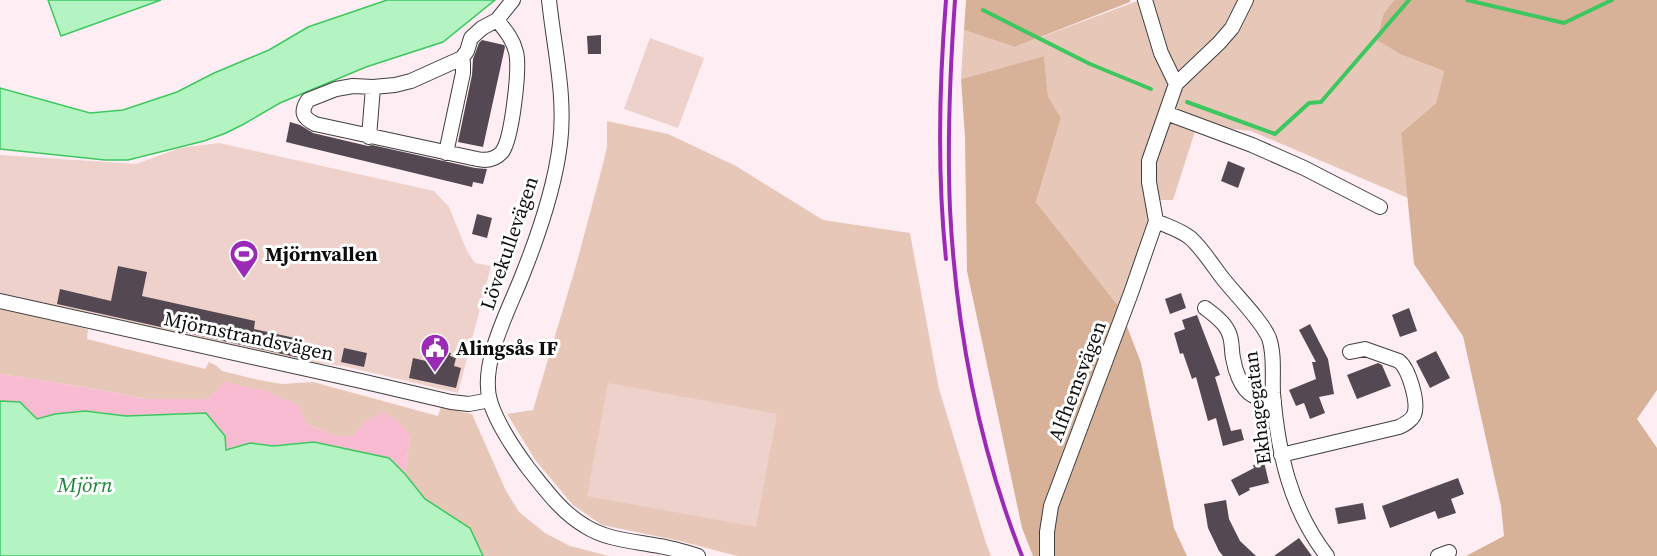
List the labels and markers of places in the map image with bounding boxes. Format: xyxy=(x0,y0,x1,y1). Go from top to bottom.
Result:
sports icon: Mjörnvallen xyxy=(228,238,260,280)
place label: Mjörnvallen xyxy=(265,240,378,268)
public building icon: Alingsås IF xyxy=(419,332,451,374)
place label: Alingsås IF xyxy=(456,334,558,362)

